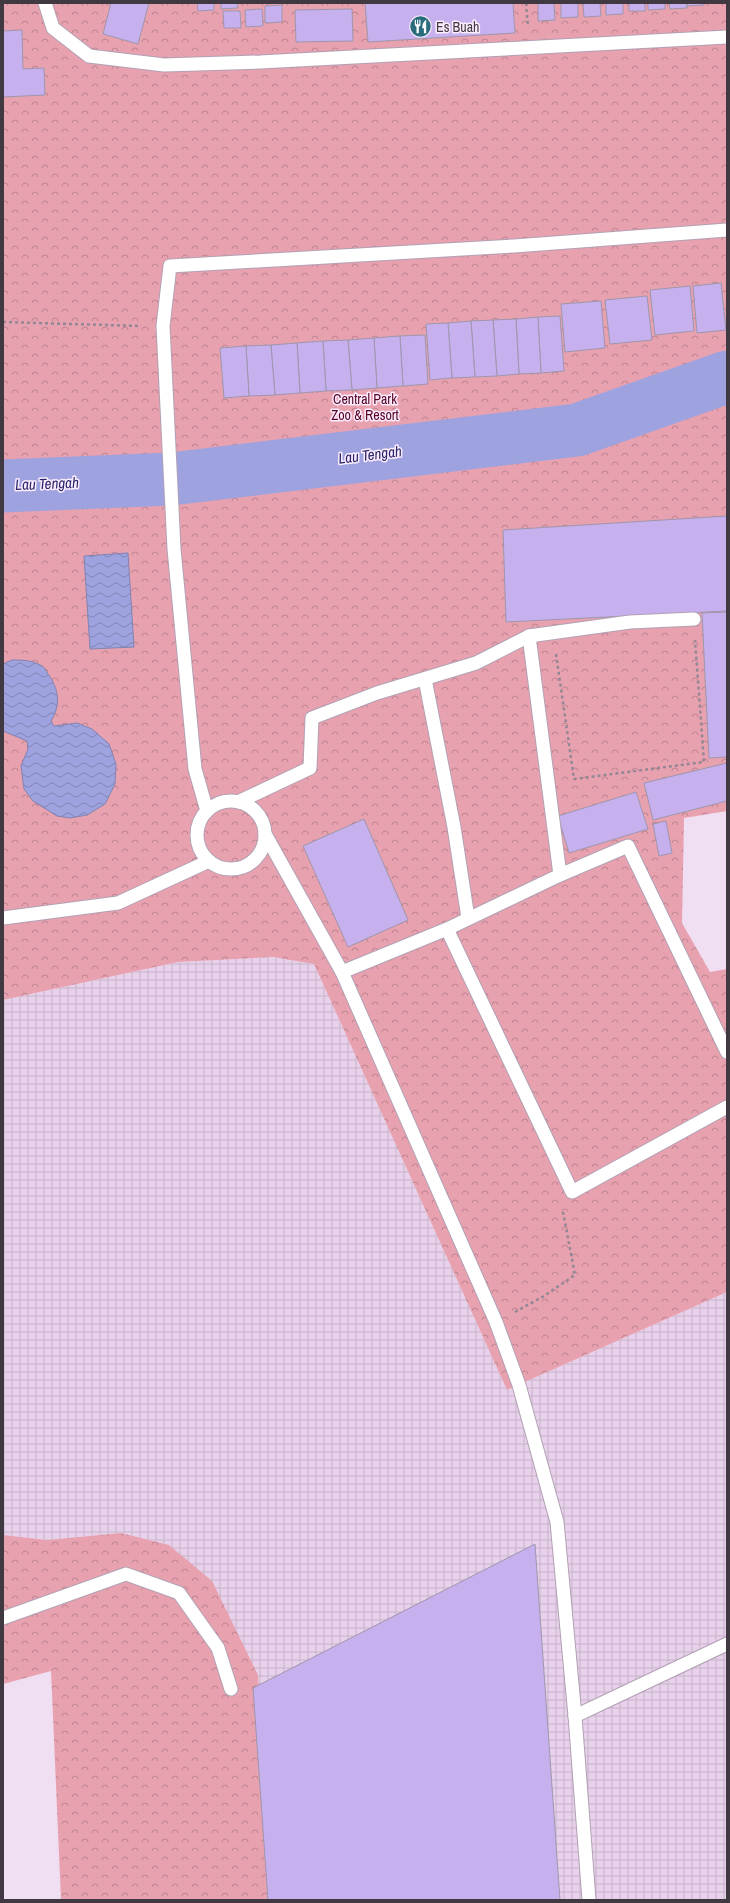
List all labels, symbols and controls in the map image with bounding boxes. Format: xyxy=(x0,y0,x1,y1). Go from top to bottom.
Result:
restaurant icon: Es Buah xyxy=(407,14,433,40)
place label: Es Buah xyxy=(436,18,479,36)
park label: Central Park Zoo & Resort xyxy=(331,390,399,424)
water label: Lau Tengah xyxy=(337,440,403,469)
water label: Lau Tengah xyxy=(15,472,79,495)

